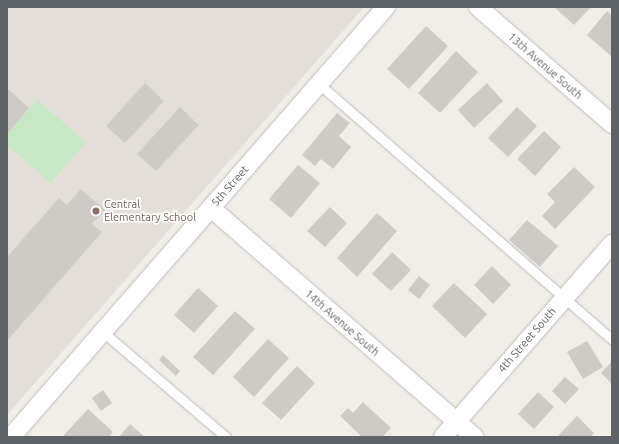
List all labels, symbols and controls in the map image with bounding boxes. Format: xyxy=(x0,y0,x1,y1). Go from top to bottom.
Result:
street label: 13th Avenue South xyxy=(505,30,585,102)
street label: 5th Street xyxy=(209,163,251,209)
place label: Central Elementary School xyxy=(104,198,196,224)
marker: Central Elementary School xyxy=(91,206,101,216)
street label: 14th Avenue South xyxy=(302,287,382,359)
street label: 4th Street South xyxy=(495,305,559,375)

